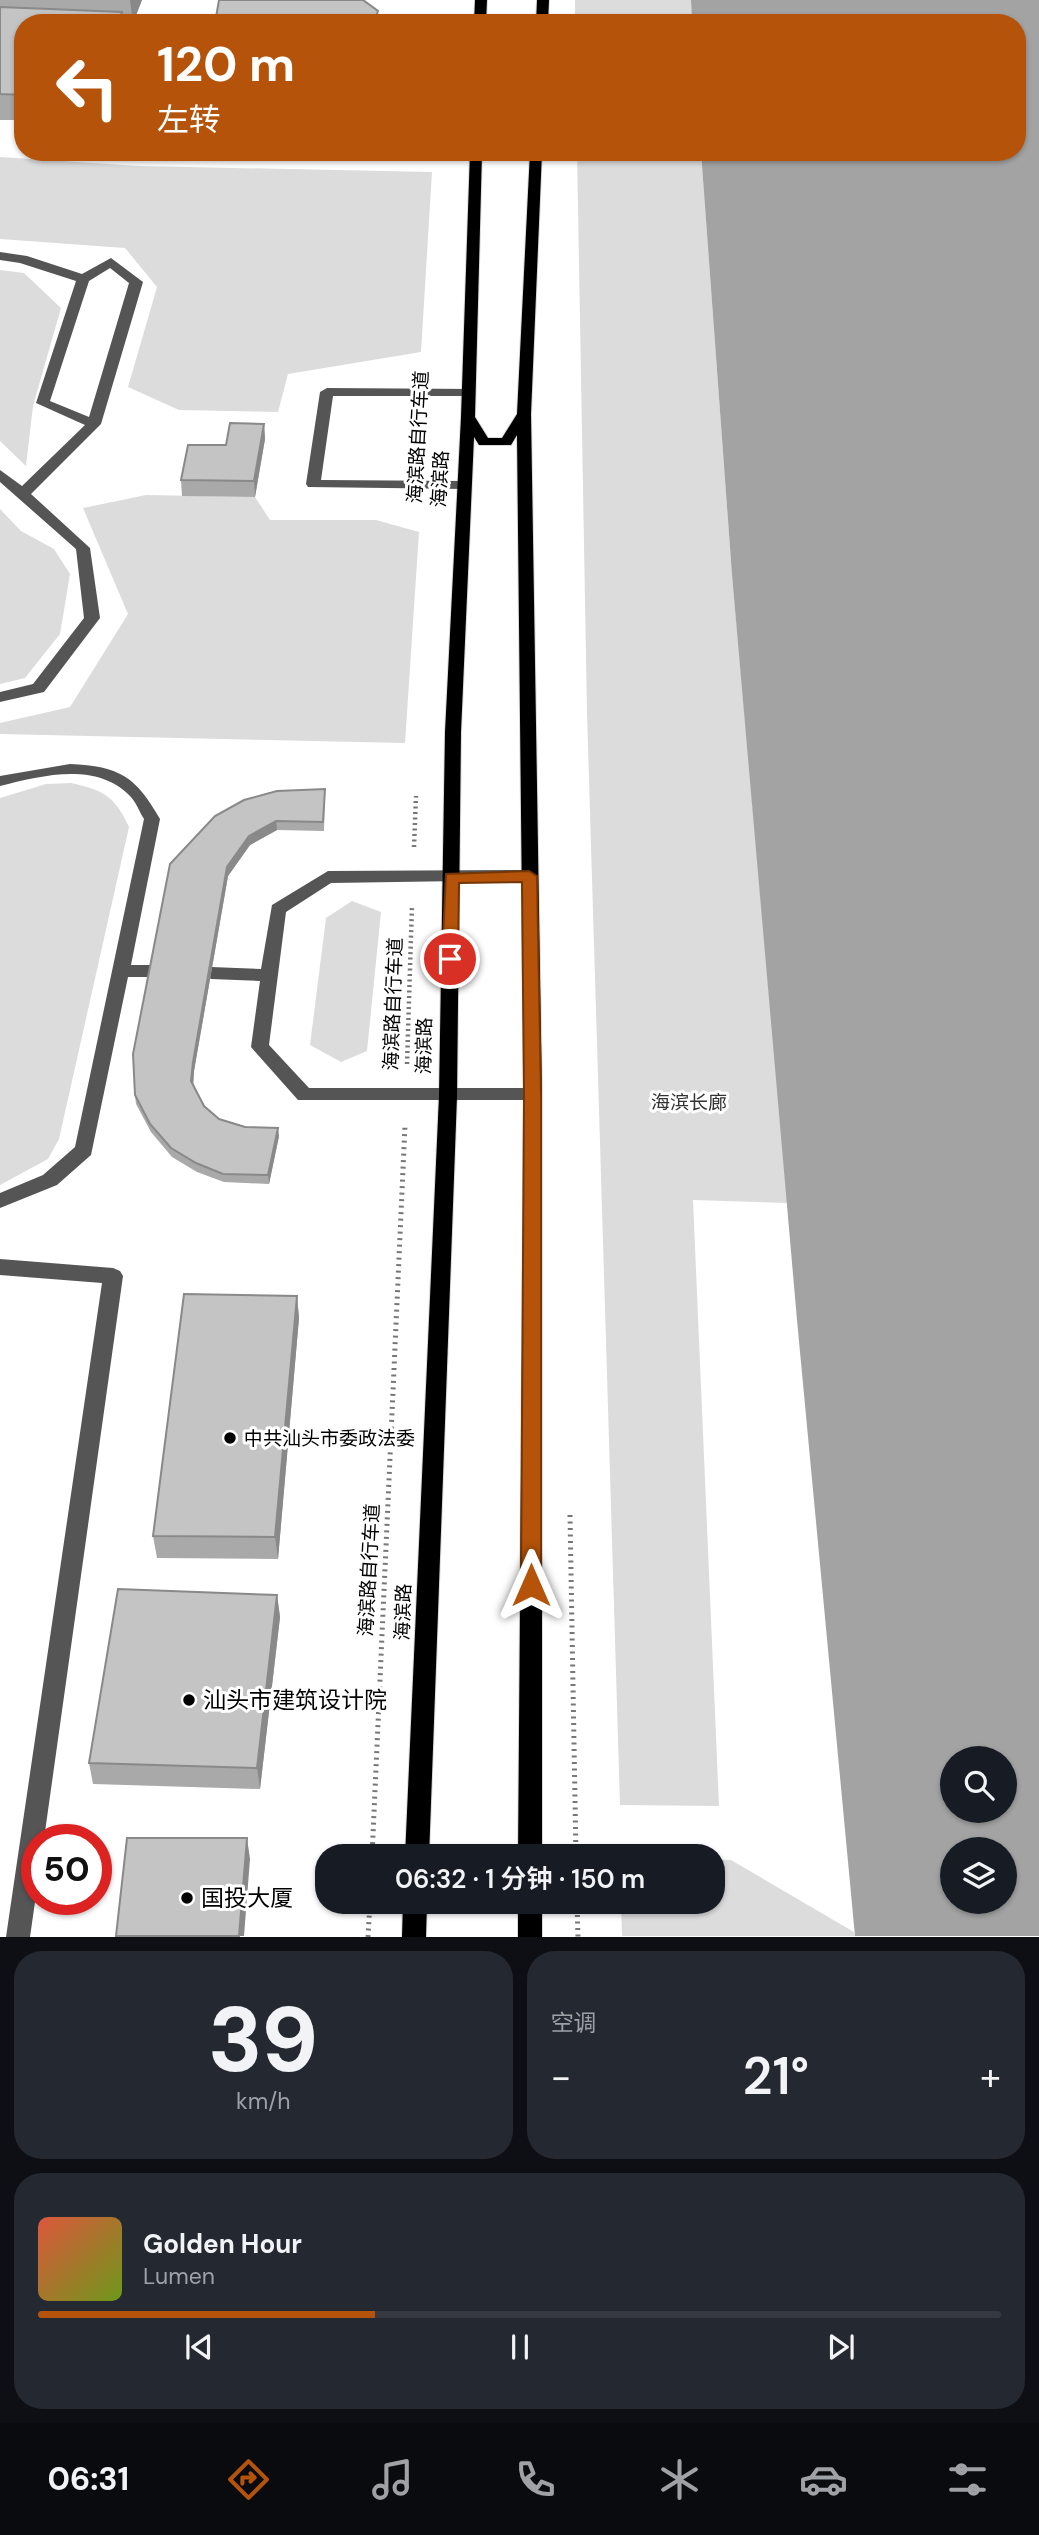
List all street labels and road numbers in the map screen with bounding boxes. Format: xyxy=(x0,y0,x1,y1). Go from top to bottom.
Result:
street label: 海滨路自行车道 xyxy=(402,370,434,504)
street label: 海滨路 xyxy=(426,450,454,508)
street label: 海滨路自行车道 xyxy=(378,937,408,1071)
street label: 海滨路 xyxy=(411,1017,437,1075)
street label: 海滨路自行车道 xyxy=(353,1503,385,1637)
street label: 海滨路 xyxy=(390,1583,416,1641)

